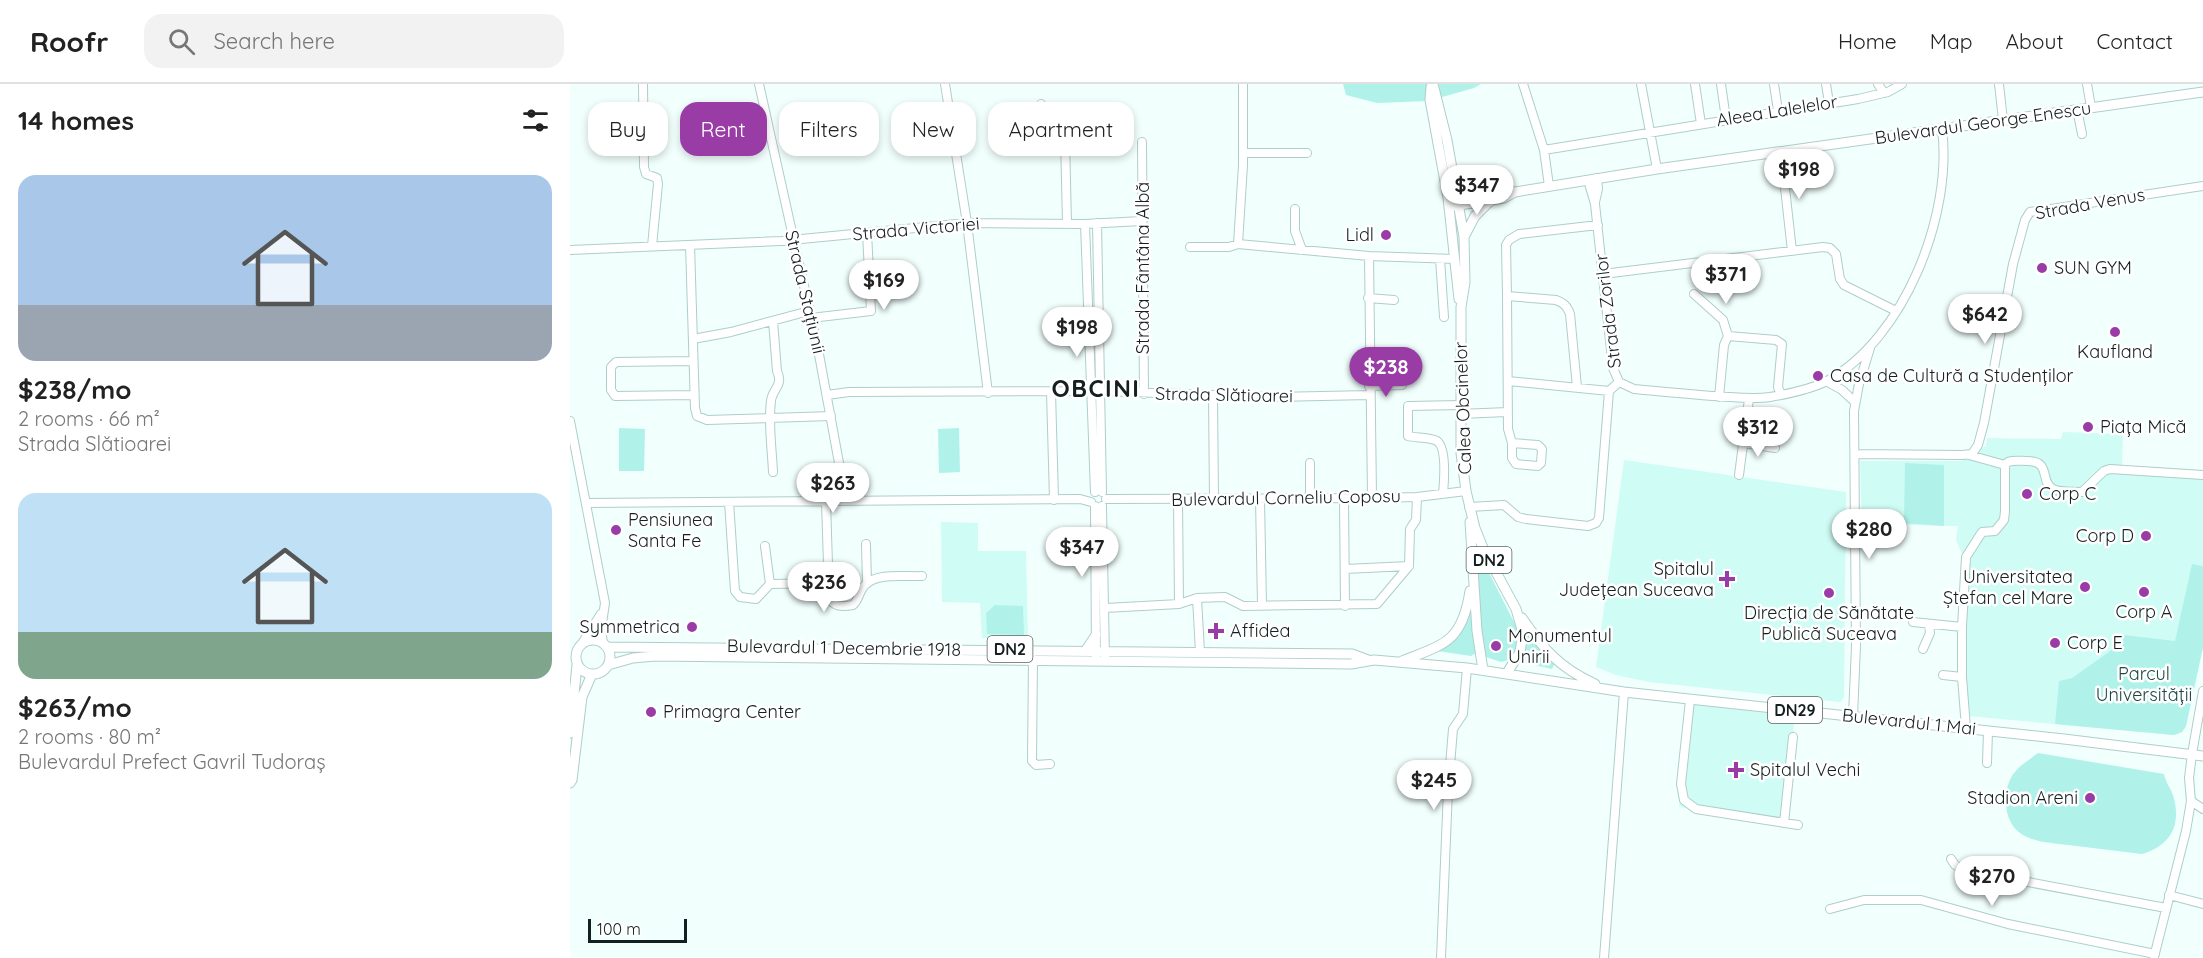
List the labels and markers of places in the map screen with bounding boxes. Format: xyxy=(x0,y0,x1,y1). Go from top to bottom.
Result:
pin: $198 xyxy=(1763,149,1835,200)
pin: $347 xyxy=(1441,165,1513,216)
place label: Lidl xyxy=(1346,223,1374,246)
marker: Lidl xyxy=(1379,228,1393,242)
pin: $371 xyxy=(1690,254,1762,305)
place label: SUN GYM xyxy=(2054,256,2132,279)
pin: $169 xyxy=(848,260,920,311)
marker: SUN GYM xyxy=(2035,261,2049,275)
pin: $642 xyxy=(1949,294,2021,345)
pin: $198 xyxy=(1041,307,1113,358)
marker: Kaufland xyxy=(2108,325,2122,339)
place label: Kaufland xyxy=(2077,340,2153,363)
pin: $238 xyxy=(1350,347,1422,398)
place label: Casa de Cultură a Studenților xyxy=(1830,364,2074,387)
marker: Casa de Cultură a Studenților xyxy=(1811,369,1825,383)
pin: $312 xyxy=(1722,407,1794,458)
place label: Piața Mică xyxy=(2100,415,2186,438)
marker: Piața Mică xyxy=(2081,420,2095,434)
pin: $263 xyxy=(797,463,869,514)
place label: Corp C xyxy=(2039,482,2096,505)
marker: Corp C xyxy=(2020,487,2034,501)
place label: Pensiunea Santa Fe xyxy=(628,508,713,552)
pin: $280 xyxy=(1833,509,1905,560)
marker: Pensiunea Santa Fe xyxy=(609,523,623,537)
place label: Corp D xyxy=(2076,524,2134,547)
pin: $347 xyxy=(1046,527,1118,578)
marker: Corp D xyxy=(2139,529,2153,543)
place label: Spitalul Județean Suceava xyxy=(1559,557,1714,601)
pin: $236 xyxy=(788,562,860,613)
place label: Universitatea Ștefan cel Mare xyxy=(1943,565,2073,609)
marker: Spitalul Județean Suceava xyxy=(1718,570,1736,588)
marker: Universitatea Ștefan cel Mare xyxy=(2078,580,2092,594)
marker: Corp A xyxy=(2137,585,2151,599)
marker: Direcția de Sănătate Publică Suceava xyxy=(1822,586,1836,600)
place label: Corp A xyxy=(2115,600,2173,623)
place label: Direcția de Sănătate Publică Suceava xyxy=(1744,601,1914,645)
place label: Symmetrica xyxy=(580,615,680,638)
place label: Affidea xyxy=(1230,619,1291,642)
marker: Symmetrica xyxy=(685,620,699,634)
marker: Affidea xyxy=(1207,622,1225,640)
place label: Monumentul Unirii xyxy=(1508,624,1612,668)
place label: Corp E xyxy=(2067,631,2123,654)
marker: Corp E xyxy=(2048,636,2062,650)
marker: Monumentul Unirii xyxy=(1489,639,1503,653)
place label: Primagra Center xyxy=(663,700,801,723)
marker: Primagra Center xyxy=(644,705,658,719)
place label: Spitalul Vechi xyxy=(1750,758,1860,781)
pin: $245 xyxy=(1398,760,1470,811)
marker: Spitalul Vechi xyxy=(1727,761,1745,779)
place label: Stadion Areni xyxy=(1967,786,2078,809)
marker: Stadion Areni xyxy=(2083,791,2097,805)
pin: $270 xyxy=(1956,856,2028,907)

